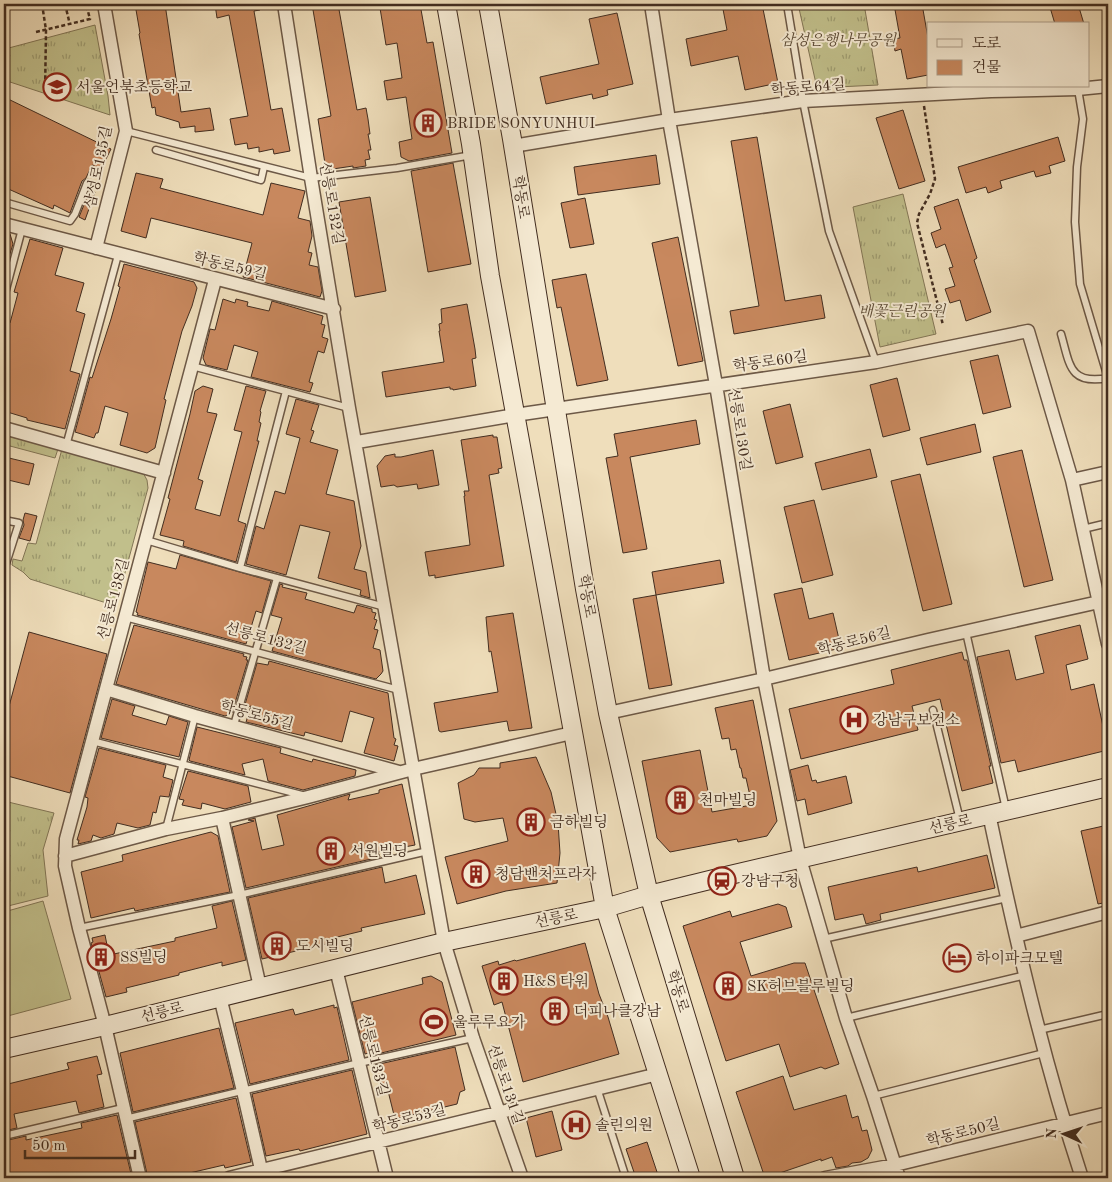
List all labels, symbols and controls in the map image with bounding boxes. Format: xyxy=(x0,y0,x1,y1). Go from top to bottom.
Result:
legend xyxy=(927,22,1090,88)
park label: 삼성은행나무공원 xyxy=(780,32,897,49)
text: 도로 xyxy=(972,36,1001,52)
text: 건물 xyxy=(972,59,1001,76)
school or university icon: 서울언북초등학교 xyxy=(42,72,72,102)
street label: 학동로64길 xyxy=(770,76,846,99)
place label: 서울언북초등학교 xyxy=(76,78,192,96)
building icon: BRIDE SONYUNHUI xyxy=(413,108,443,138)
place label: BRIDE SONYUNHUI xyxy=(447,117,595,132)
street label: 삼성로135길 xyxy=(81,124,116,210)
street label: 선릉로132길 xyxy=(316,160,347,246)
street label: 학동로 xyxy=(509,174,532,220)
street label: 학동로59길 xyxy=(191,249,269,284)
park label: 배꽃근린공원 xyxy=(859,303,947,320)
street label: 학동로60길 xyxy=(732,348,809,375)
street label: 선릉로130길 xyxy=(725,386,754,472)
street label: 선릉로138길 xyxy=(94,556,133,642)
street label: 학동로 xyxy=(574,573,599,619)
street label: 선릉로132길 xyxy=(223,619,309,658)
street label: 학동로56길 xyxy=(815,624,893,659)
street label: 학동로55길 xyxy=(218,698,295,733)
hospital icon: 강남구보건소 xyxy=(839,705,869,735)
place label: 강남구보건소 xyxy=(873,712,960,729)
building icon: 천마빌딩 xyxy=(665,785,695,815)
place label: 천마빌딩 xyxy=(699,792,757,809)
building icon: 금하빌딩 xyxy=(516,807,546,837)
street label: 선릉로 xyxy=(927,811,974,838)
place label: 금하빌딩 xyxy=(550,814,608,831)
building icon: 서원빌딩 xyxy=(316,836,346,866)
place label: 서원빌딩 xyxy=(350,843,408,860)
building icon: 청담밴처프라자 xyxy=(461,859,491,889)
place label: 청담밴처프라자 xyxy=(495,866,597,883)
station icon: 강남구청 xyxy=(707,866,737,896)
place label: 강남구청 xyxy=(741,873,799,890)
street label: 선릉로 xyxy=(533,906,580,931)
building icon: 도시빌딩 xyxy=(262,931,292,961)
place label: 도시빌딩 xyxy=(296,938,354,955)
building icon: SS빌딩 xyxy=(86,942,116,972)
hotel icon: 하이파크모텔 xyxy=(942,943,972,973)
place label: SS빌딩 xyxy=(120,949,168,966)
place label: 하이파크모텔 xyxy=(976,950,1063,967)
building icon: H&S 타워 xyxy=(489,966,519,996)
street label: 학동로 xyxy=(663,968,692,1015)
building icon: SK허브블루빌딩 xyxy=(713,971,743,1001)
place label: H&S 타워 xyxy=(523,973,589,990)
place label: SK허브블루빌딩 xyxy=(747,978,855,995)
building icon: 더피나클강남 xyxy=(540,996,570,1026)
street label: 선릉로 xyxy=(139,999,186,1026)
place label: 더피나클강남 xyxy=(574,1003,661,1020)
sports icon: 울루루요가 xyxy=(419,1007,449,1037)
street label: 선릉로133길 xyxy=(355,1012,392,1098)
place label: 울루루요가 xyxy=(453,1014,526,1031)
street label: 선릉로131길 xyxy=(484,1042,527,1127)
street label: 학동로53길 xyxy=(370,1101,448,1136)
hospital icon: 솔린의원 xyxy=(561,1110,591,1140)
north arrow xyxy=(1040,1110,1090,1160)
street label: 학동로50길 xyxy=(924,1115,1002,1150)
place label: 솔린의원 xyxy=(595,1117,653,1134)
scale bar xyxy=(25,1127,135,1159)
text: N xyxy=(1045,1127,1059,1139)
text: 50 m xyxy=(32,1139,66,1154)

